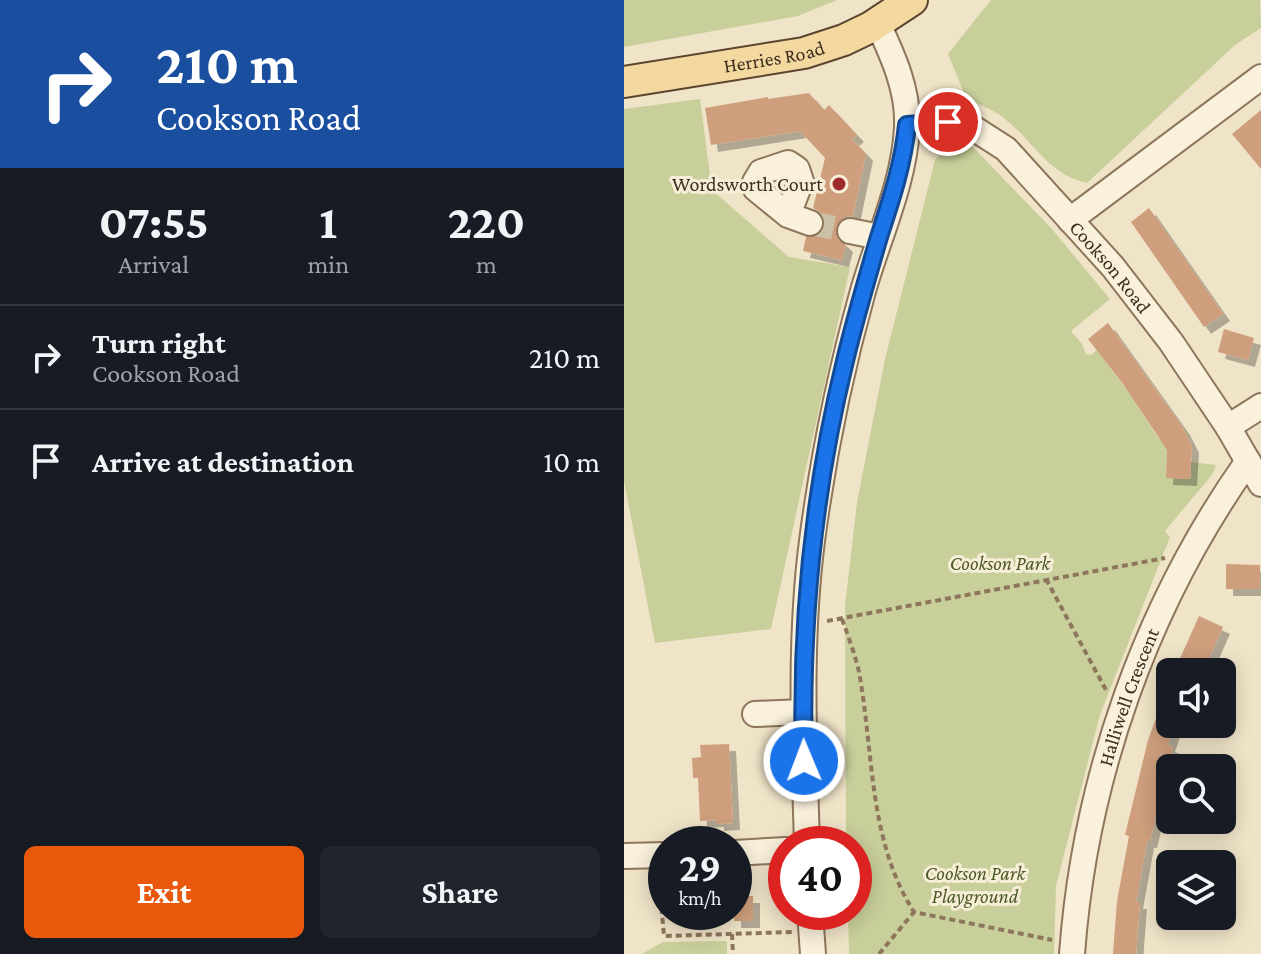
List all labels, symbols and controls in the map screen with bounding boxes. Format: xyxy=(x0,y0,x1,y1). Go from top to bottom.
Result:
icon: right xyxy=(24,32,128,136)
text: 210 m xyxy=(156,33,298,95)
street label: Herries Road xyxy=(722,36,828,77)
pin xyxy=(914,88,982,156)
text: Cookson Road xyxy=(156,98,361,138)
icon: arrive xyxy=(926,100,970,144)
place label: Wordsworth Court xyxy=(672,173,823,195)
marker: Wordsworth Court xyxy=(830,175,848,193)
text: 07:55 xyxy=(99,195,209,248)
text: 1 xyxy=(319,195,337,248)
text: 220 xyxy=(448,195,525,248)
street label: Cookson Road xyxy=(1065,216,1156,318)
text: Arrival xyxy=(118,250,189,279)
text: min xyxy=(307,250,349,279)
text: m xyxy=(476,250,497,279)
text: Turn right xyxy=(92,326,226,359)
icon: right xyxy=(24,335,68,379)
text: 210 m xyxy=(529,341,600,374)
text: Cookson Road xyxy=(92,359,240,388)
icon: arrive xyxy=(24,439,68,483)
text: Arrive at destination xyxy=(92,445,354,478)
text: 10 m xyxy=(543,445,600,478)
park label: Cookson Park xyxy=(950,552,1052,574)
street label: Halliwell Crescent xyxy=(1094,624,1163,769)
map controls xyxy=(1156,658,1236,930)
button: sound xyxy=(1156,658,1236,738)
position arrow xyxy=(762,719,846,803)
button: search xyxy=(1156,754,1236,834)
speed limit sign: 40 xyxy=(768,826,872,930)
text: 29 xyxy=(679,845,721,890)
button: Exit xyxy=(24,846,304,938)
button: Share xyxy=(320,846,600,938)
button: layers xyxy=(1156,850,1236,930)
park label: Cookson Park Playground xyxy=(925,862,1027,908)
text: km/h xyxy=(678,887,722,909)

